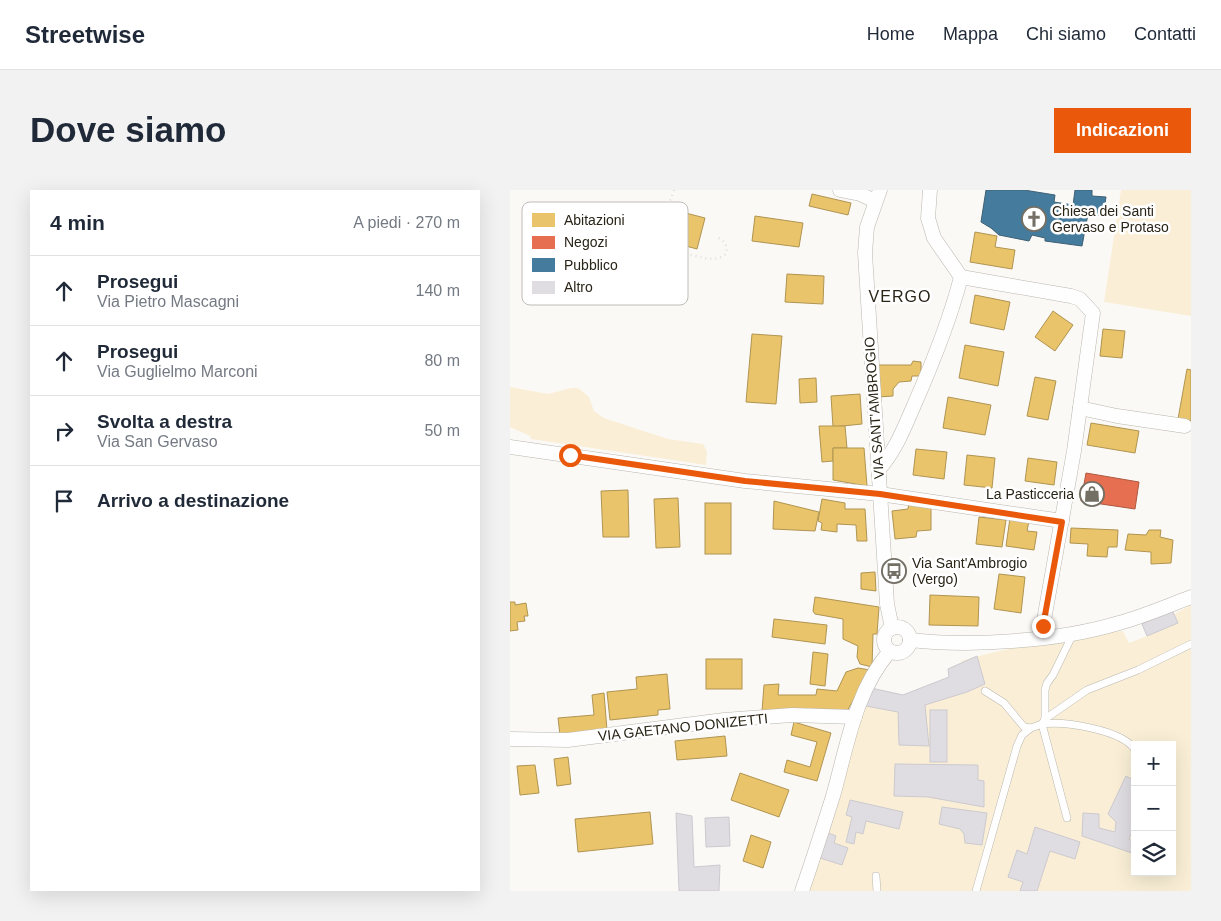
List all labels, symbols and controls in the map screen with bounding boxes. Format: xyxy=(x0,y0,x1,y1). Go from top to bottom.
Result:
text: Streetwise xyxy=(25,21,145,48)
text: Home xyxy=(867,24,915,44)
text: Mappa xyxy=(943,24,998,44)
text: Chi siamo xyxy=(1026,24,1106,44)
text: Contatti xyxy=(1134,24,1196,44)
button: Indicazioni xyxy=(1054,108,1191,153)
text: Dove siamo xyxy=(30,110,226,149)
legend xyxy=(522,202,688,305)
place label: Chiesa dei Santi Gervaso e Protaso xyxy=(1052,203,1169,235)
church icon: Chiesa dei Santi Gervaso e Protaso xyxy=(1021,206,1047,232)
text: 4 min xyxy=(50,211,105,234)
text: Abitazioni xyxy=(564,212,625,228)
text: A piedi · 270 m xyxy=(353,214,460,231)
text: Negozi xyxy=(564,234,608,250)
text: Pubblico xyxy=(564,257,618,273)
text: Prosegui xyxy=(97,271,178,292)
icon: ahead xyxy=(50,277,78,305)
text: Altro xyxy=(564,279,593,295)
text: 140 m xyxy=(416,282,460,299)
district label: VERGO xyxy=(869,288,931,305)
text: Via Pietro Mascagni xyxy=(97,293,239,310)
street label: VIA SANT'AMBROGIO xyxy=(861,336,887,480)
text: Prosegui xyxy=(97,341,178,362)
icon: ahead xyxy=(50,347,78,375)
text: 80 m xyxy=(424,352,460,369)
text: Via Guglielmo Marconi xyxy=(97,363,258,380)
text: Svolta a destra xyxy=(97,411,232,432)
icon: right xyxy=(50,417,78,445)
text: 50 m xyxy=(424,422,460,439)
text: Via San Gervaso xyxy=(97,433,218,450)
route start xyxy=(559,444,582,467)
shop icon: La Pasticceria xyxy=(1079,481,1105,507)
place label: La Pasticceria xyxy=(986,486,1074,502)
icon: arrive xyxy=(50,487,78,515)
text: Arrivo a destinazione xyxy=(97,490,289,511)
place label: Via Sant'Ambrogio (Vergo) xyxy=(912,555,1027,587)
bus stop icon: Via Sant'Ambrogio (Vergo) xyxy=(881,558,907,584)
route end xyxy=(1032,615,1055,638)
street label: VIA GAETANO DONIZETTI xyxy=(597,710,769,744)
map controls xyxy=(1131,741,1176,876)
button: + xyxy=(1131,741,1176,786)
button: − xyxy=(1131,786,1176,831)
button: layers xyxy=(1131,831,1176,876)

